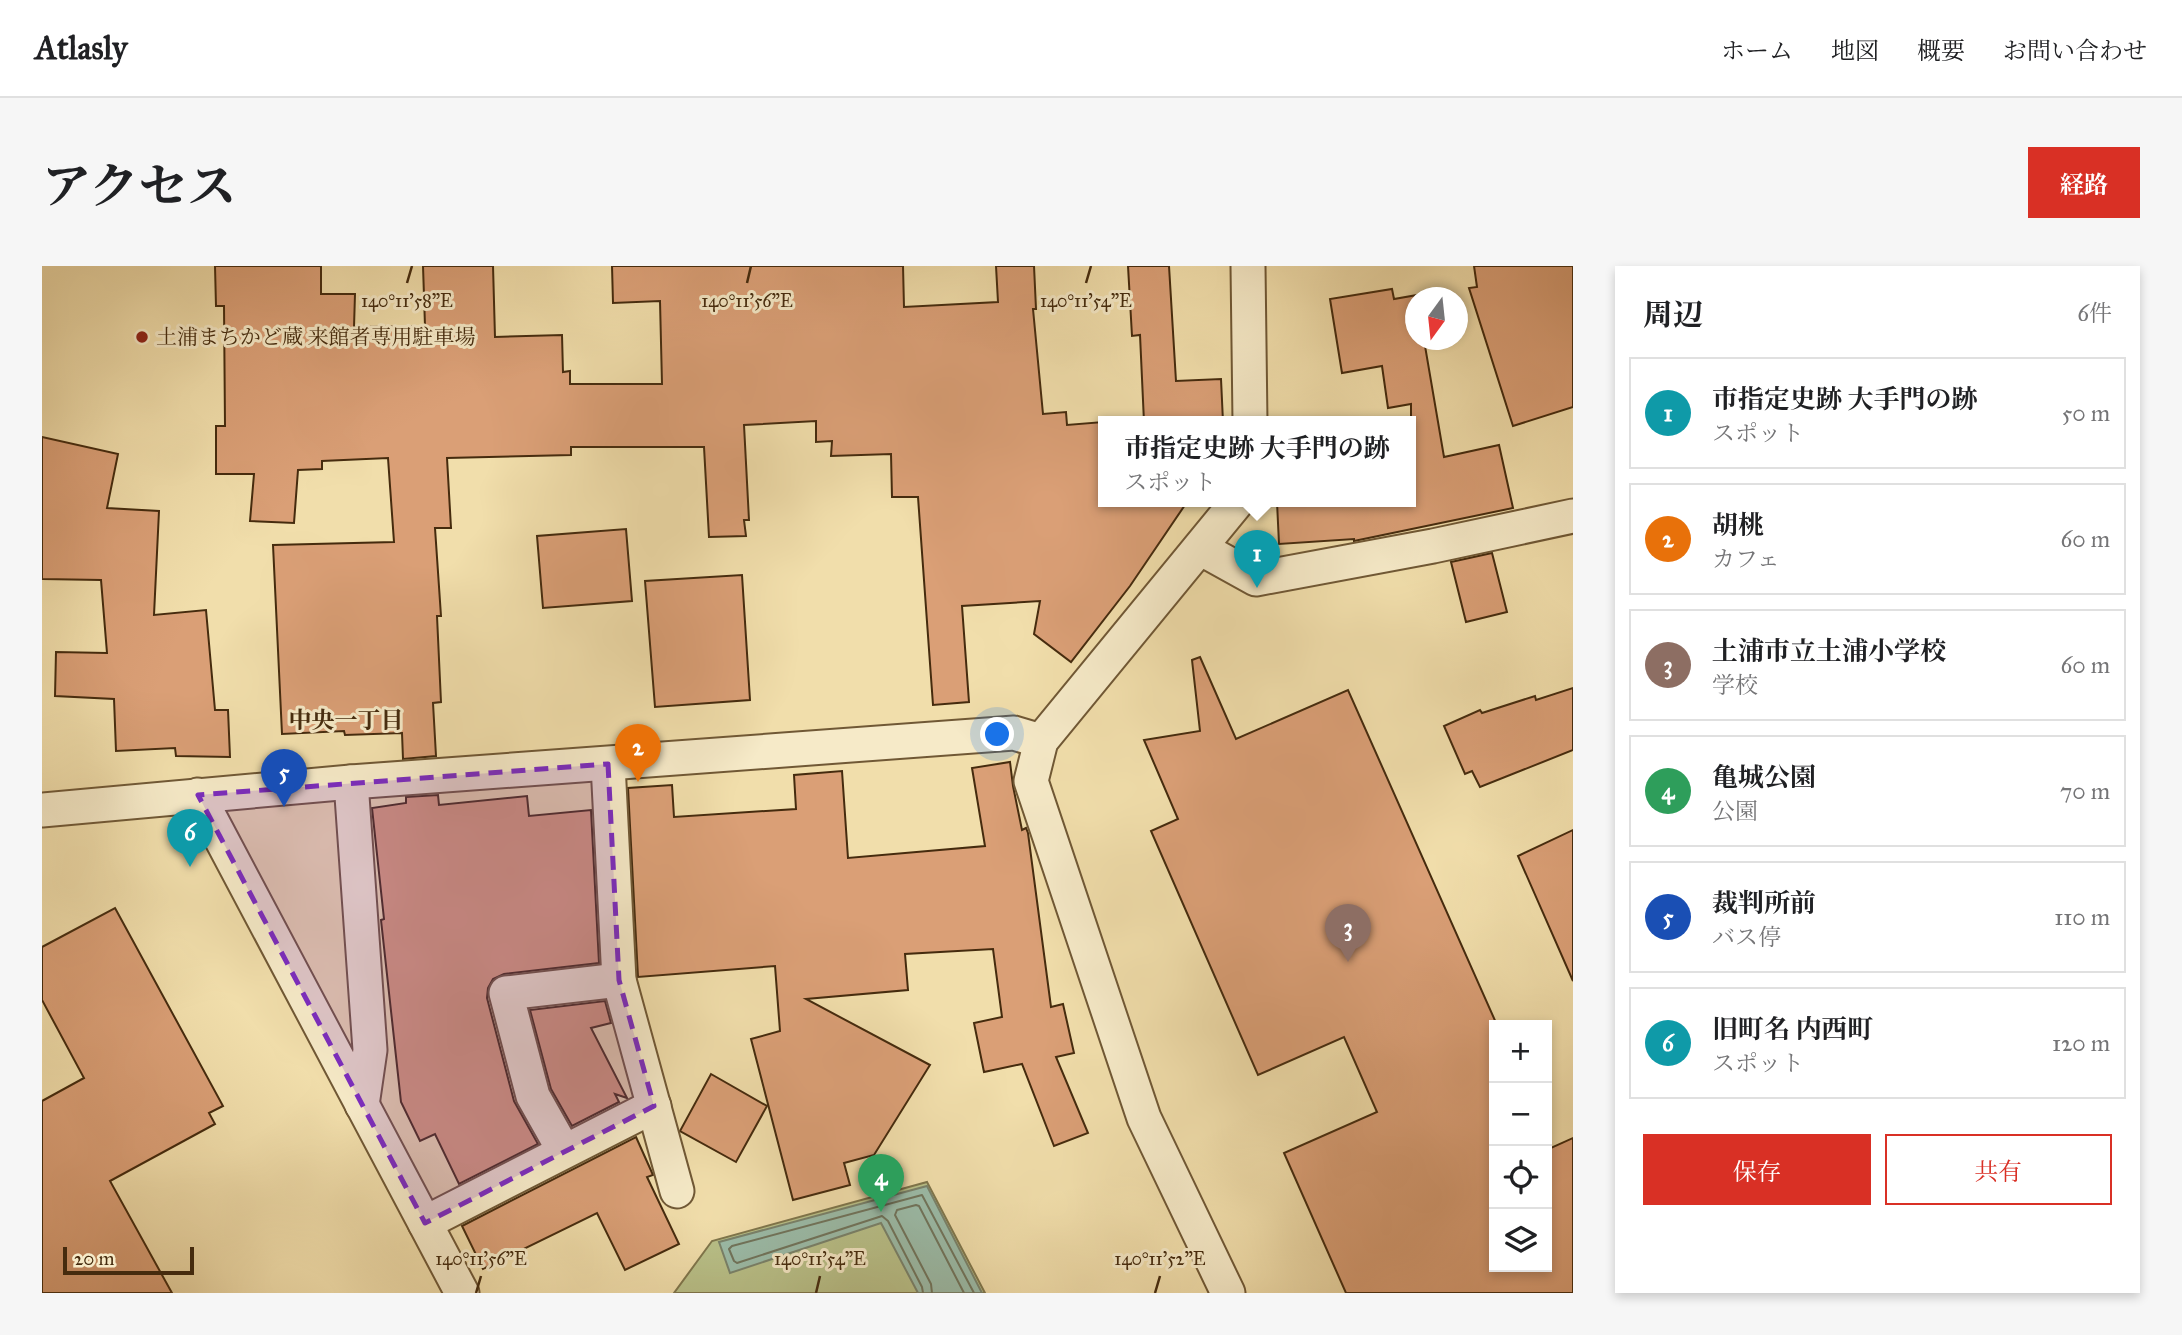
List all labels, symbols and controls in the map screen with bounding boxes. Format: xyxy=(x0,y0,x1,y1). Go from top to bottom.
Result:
text: Atlasly xyxy=(35,28,127,68)
text: ホーム xyxy=(1721,36,1793,66)
text: 地図 xyxy=(1831,36,1879,66)
text: 概要 xyxy=(1917,36,1965,66)
text: お問い合わせ xyxy=(2003,36,2147,66)
button: 経路 xyxy=(2028,147,2140,218)
text: アクセス xyxy=(42,157,237,216)
north arrow xyxy=(1405,287,1468,350)
text: 140°11'58"E xyxy=(361,290,453,312)
text: 140°11'56"E xyxy=(701,290,793,312)
text: 140°11'54"E xyxy=(1040,290,1132,312)
text: 周辺 xyxy=(1643,297,1703,333)
text: 6件 xyxy=(2077,299,2112,327)
place label: 土浦まちかど蔵 来館者専用駐車場 xyxy=(156,324,476,350)
marker: 土浦まちかど蔵 来館者専用駐車場 xyxy=(134,329,150,345)
text: 市指定史跡 大手門の跡 xyxy=(1712,383,1978,415)
text: 1 xyxy=(1663,399,1673,427)
text: 50 m xyxy=(2062,399,2110,427)
popup xyxy=(1098,416,1416,507)
text: スポット xyxy=(1712,419,1804,447)
text: 市指定史跡 大手門の跡 xyxy=(1124,432,1390,464)
text: スポット xyxy=(1124,468,1216,496)
text: 胡桃 xyxy=(1712,509,1764,541)
text: 2 xyxy=(1662,525,1674,553)
text: 60 m xyxy=(2061,525,2110,553)
pin: 1 xyxy=(1234,530,1280,588)
text: カフェ xyxy=(1712,545,1780,573)
text: 土浦市立土浦小学校 xyxy=(1712,635,1946,667)
text: 3 xyxy=(1663,651,1673,679)
text: 60 m xyxy=(2061,651,2110,679)
text: 学校 xyxy=(1712,671,1758,699)
district label: 中央一丁目 xyxy=(289,706,404,734)
your location xyxy=(980,717,1014,751)
pin: 2 xyxy=(615,724,661,782)
pin: 5 xyxy=(261,749,307,807)
text: 亀城公園 xyxy=(1712,761,1816,793)
text: 4 xyxy=(1662,777,1674,805)
text: 70 m xyxy=(2060,777,2110,805)
text: 公園 xyxy=(1712,797,1758,825)
pin: 6 xyxy=(167,809,213,867)
text: 裁判所前 xyxy=(1712,887,1816,919)
text: 5 xyxy=(1663,903,1673,931)
text: 110 m xyxy=(2054,903,2110,931)
pin: 3 xyxy=(1325,904,1371,962)
text: バス停 xyxy=(1712,923,1781,951)
text: 旧町名 内西町 xyxy=(1712,1013,1874,1045)
map controls xyxy=(1489,1020,1552,1272)
button: + xyxy=(1489,1020,1552,1083)
text: 6 xyxy=(1662,1029,1674,1057)
text: 120 m xyxy=(2052,1029,2110,1057)
text: スポット xyxy=(1712,1049,1804,1077)
button: − xyxy=(1489,1083,1552,1146)
button: 保存 xyxy=(1643,1134,1871,1205)
button: 共有 xyxy=(1885,1134,2112,1205)
button: locate xyxy=(1489,1146,1552,1209)
pin: 4 xyxy=(858,1154,904,1212)
button: layers xyxy=(1489,1209,1552,1272)
scale bar xyxy=(63,1244,194,1276)
text: 20 m xyxy=(74,1247,115,1270)
text: 140°11'56"E xyxy=(435,1248,527,1270)
text: 140°11'54"E xyxy=(774,1248,866,1270)
text: 140°11'52"E xyxy=(1114,1248,1206,1270)

